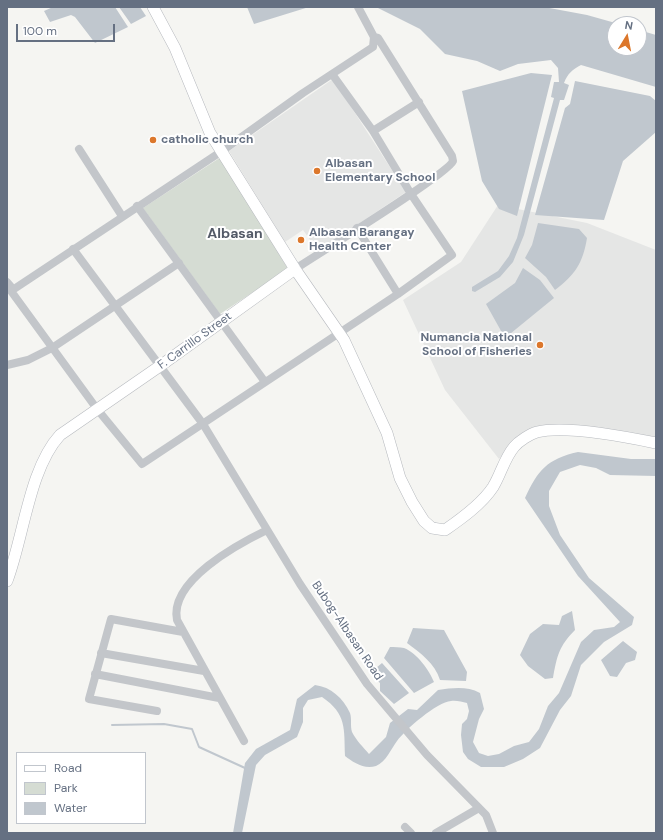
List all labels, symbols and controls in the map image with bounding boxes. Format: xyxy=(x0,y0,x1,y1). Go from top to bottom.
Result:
scale bar xyxy=(18,16,117,42)
north arrow xyxy=(607,16,647,56)
text: N xyxy=(624,18,634,33)
text: 100 m xyxy=(23,23,57,39)
place label: catholic church xyxy=(161,133,253,147)
marker: catholic church xyxy=(148,135,158,145)
place label: Albasan Elementary School xyxy=(325,157,435,185)
marker: Albasan Elementary School xyxy=(312,166,322,176)
district label: Albasan xyxy=(207,226,263,242)
place label: Albasan Barangay Health Center xyxy=(309,226,414,254)
marker: Albasan Barangay Health Center xyxy=(296,235,306,245)
street label: F. Carrillo Street xyxy=(155,309,235,373)
place label: Numancia National School of Fisheries xyxy=(421,331,532,359)
marker: Numancia National School of Fisheries xyxy=(535,340,545,350)
street label: Bubog-Albasan Road xyxy=(308,579,386,683)
legend xyxy=(16,752,146,824)
text: Road xyxy=(54,760,82,776)
text: Park xyxy=(54,780,78,796)
text: Water xyxy=(54,800,87,816)

